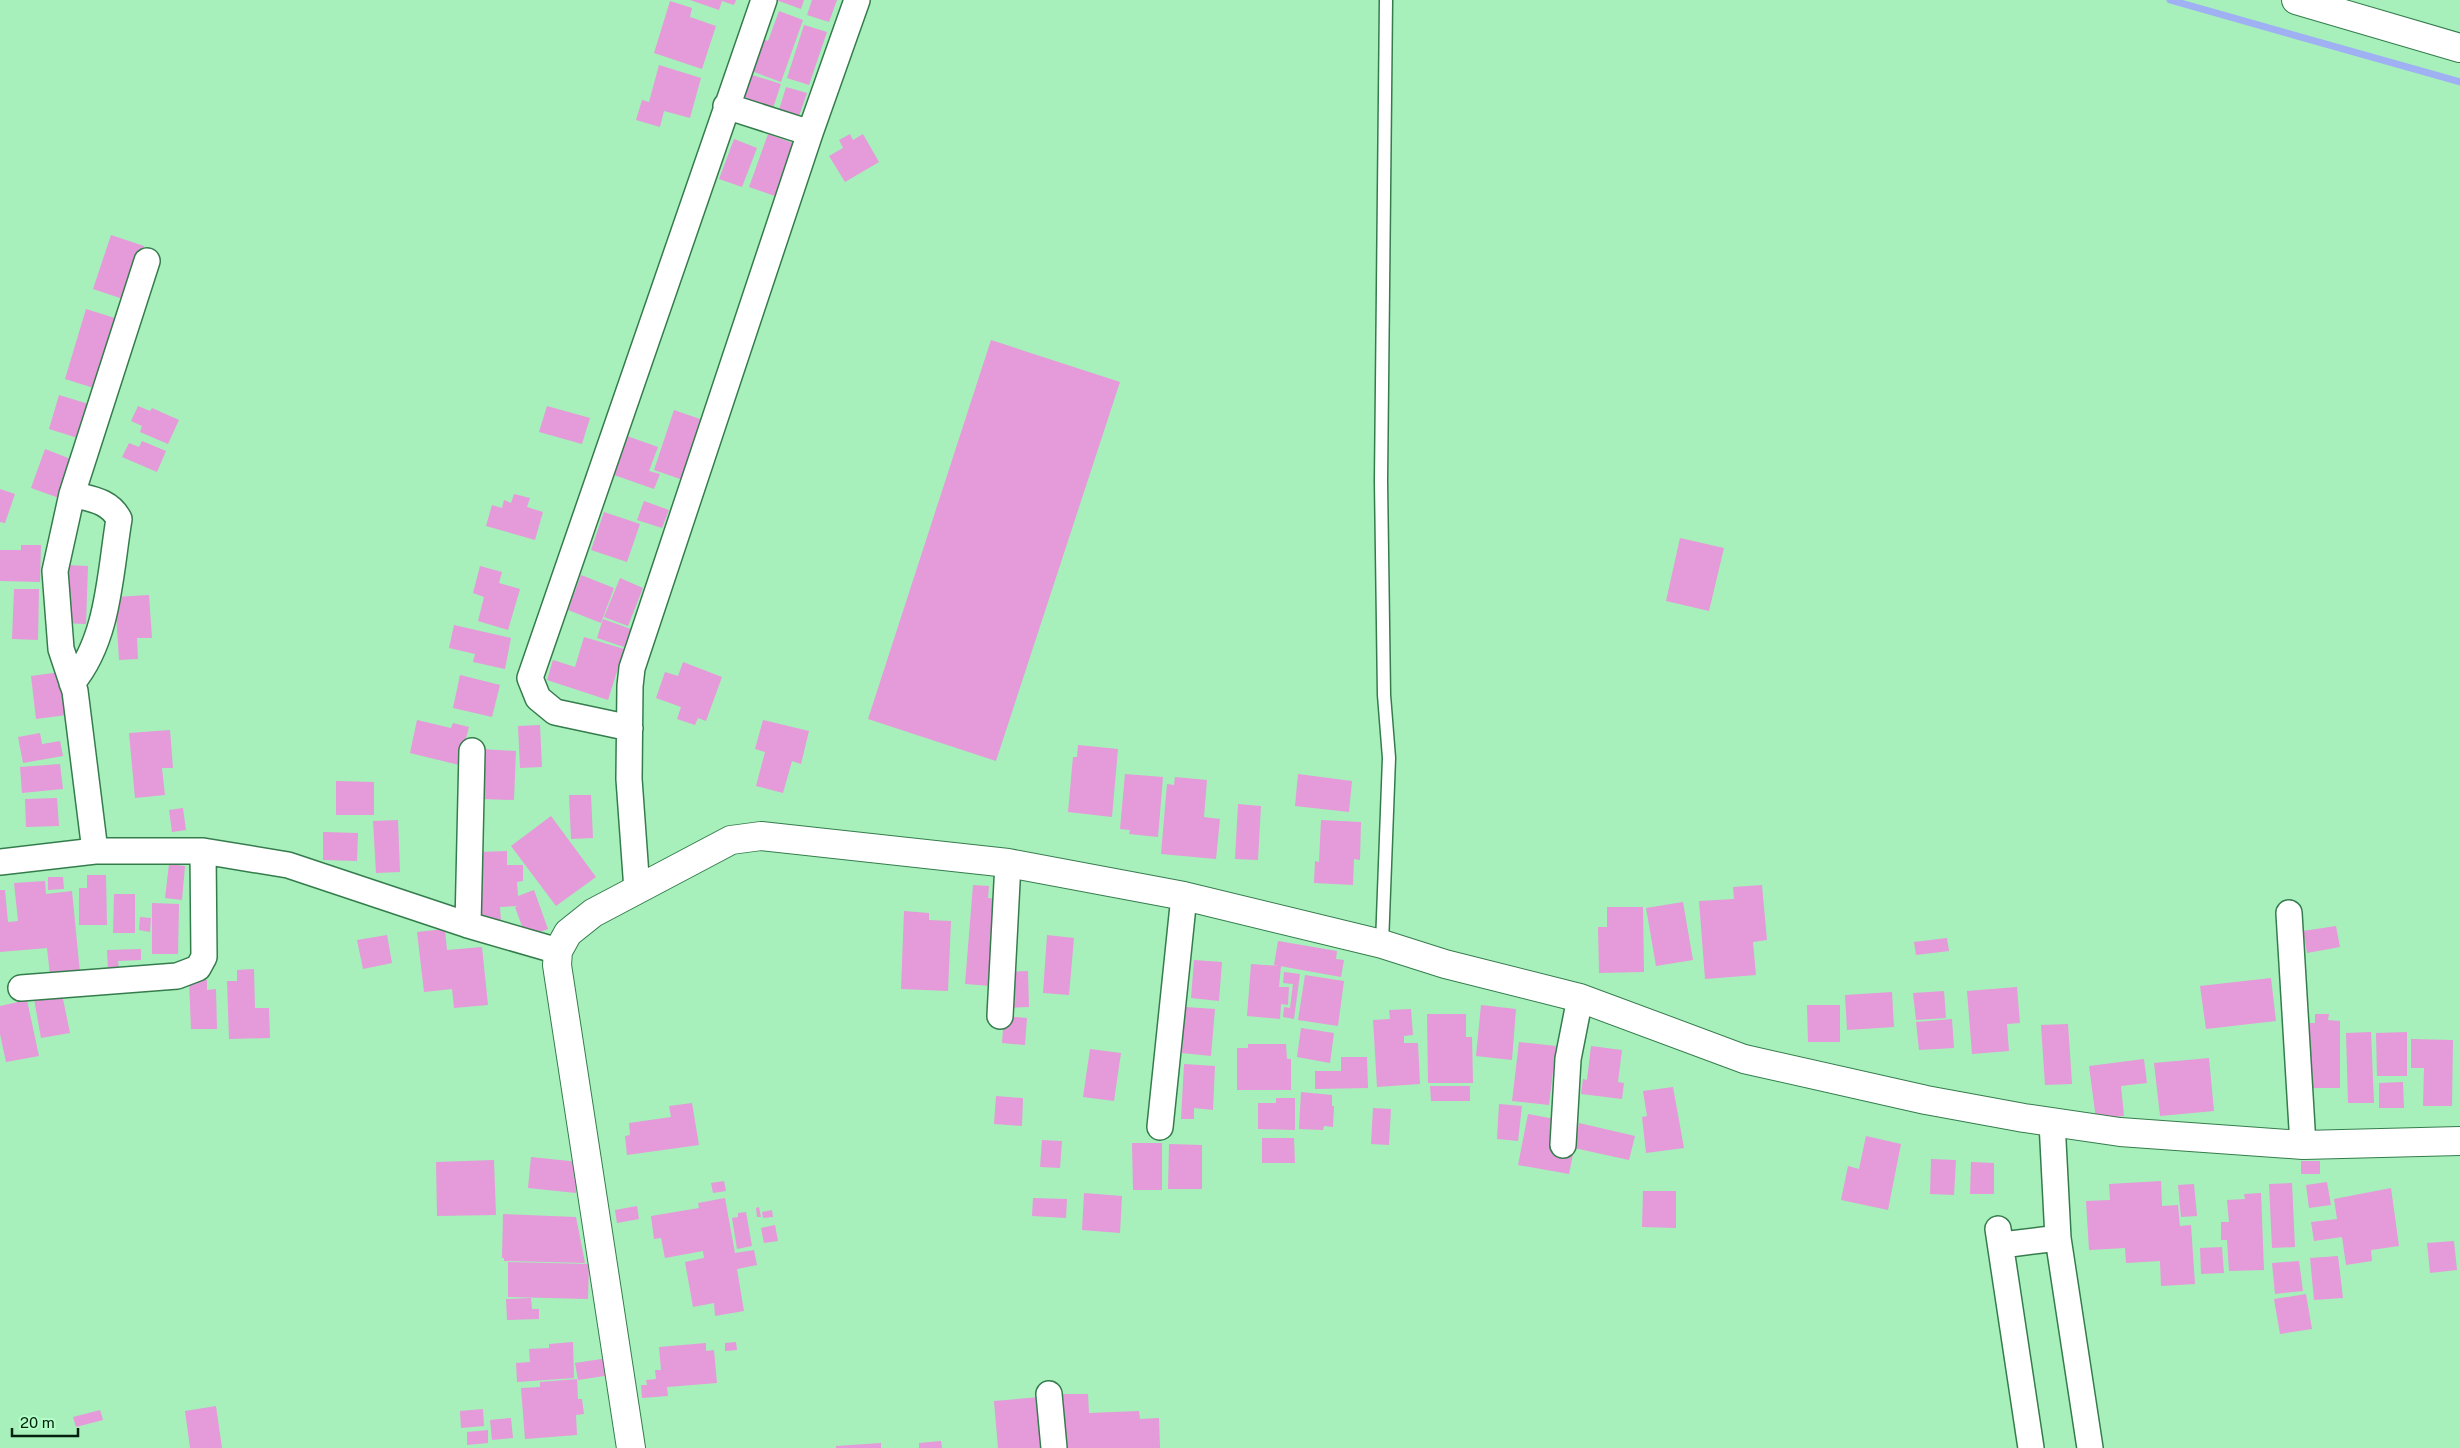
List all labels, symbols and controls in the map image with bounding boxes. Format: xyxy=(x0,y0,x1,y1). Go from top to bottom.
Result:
scale bar xyxy=(12,1406,79,1438)
text: 20 m xyxy=(20,1414,55,1431)

